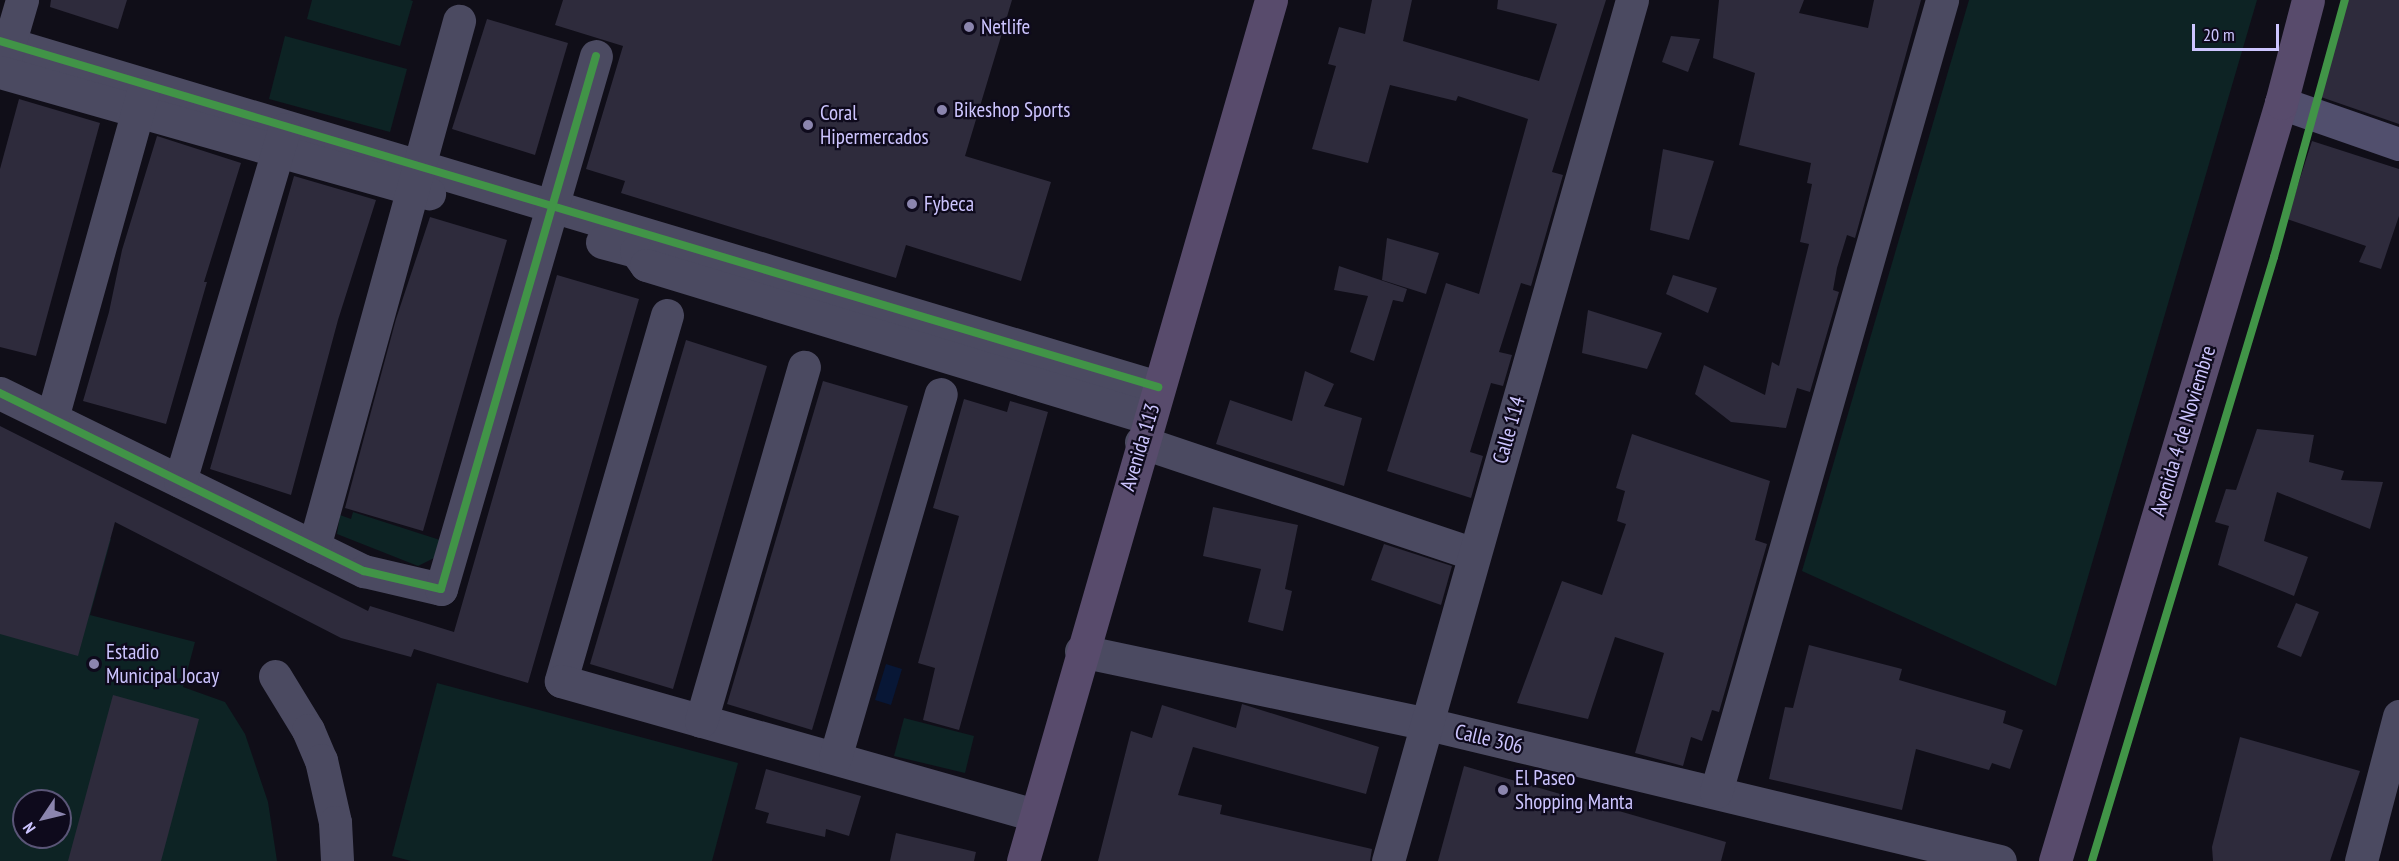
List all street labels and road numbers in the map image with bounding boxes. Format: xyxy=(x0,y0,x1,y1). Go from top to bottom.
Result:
street label: Avenida 4 de Noviembre xyxy=(2145,343,2221,519)
street label: Calle 114 xyxy=(1487,393,1531,467)
street label: Avenida 113 xyxy=(1115,400,1165,494)
street label: Calle 306 xyxy=(1453,719,1525,759)

